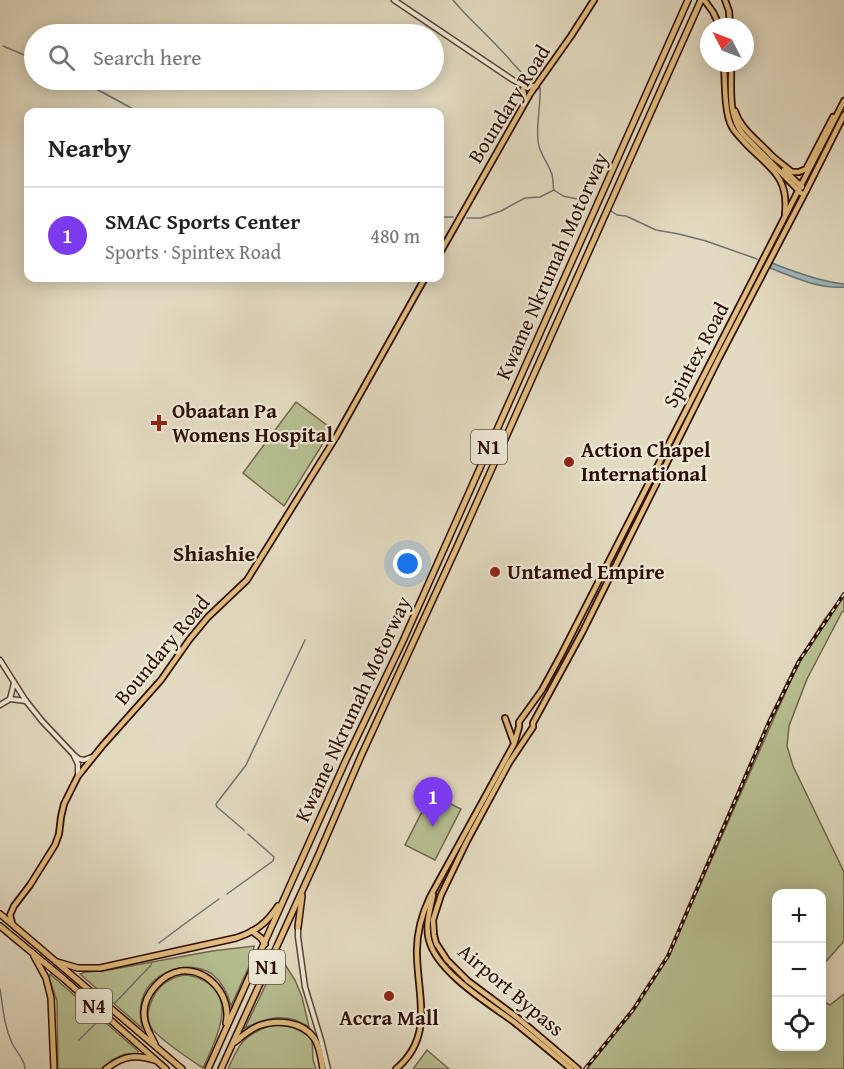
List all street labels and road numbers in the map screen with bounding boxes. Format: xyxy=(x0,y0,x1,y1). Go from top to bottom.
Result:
street label: Boundary Road xyxy=(460,38,558,169)
street label: Kwame Nkrumah Motorway xyxy=(487,147,616,385)
street label: Spintex Road xyxy=(655,296,737,413)
road number: N1 xyxy=(471,430,507,464)
street label: Boundary Road xyxy=(106,588,217,711)
street label: Kwame Nkrumah Motorway xyxy=(286,590,419,827)
street label: Airport Bypass xyxy=(451,936,571,1043)
road number: N1 xyxy=(249,950,285,984)
road number: N4 xyxy=(76,989,112,1023)

